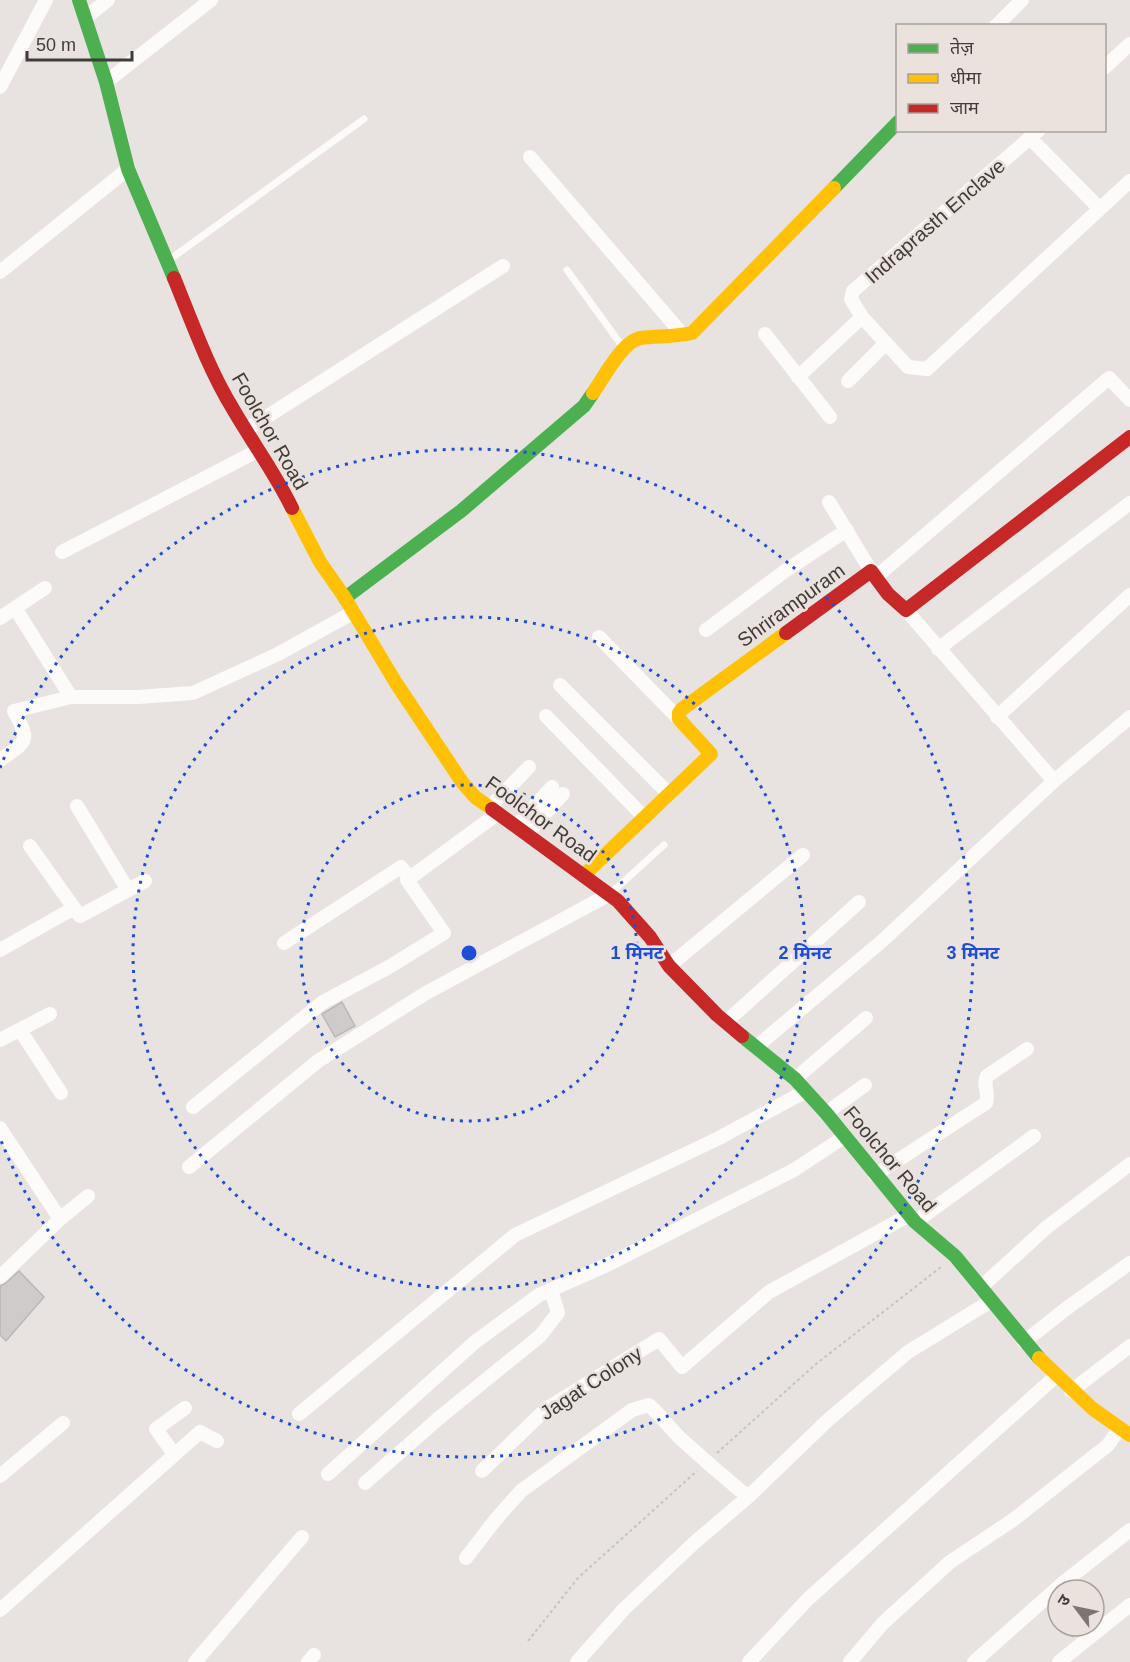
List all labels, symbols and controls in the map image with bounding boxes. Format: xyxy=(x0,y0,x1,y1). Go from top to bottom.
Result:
scale bar xyxy=(27,24,132,62)
legend xyxy=(896,24,1106,132)
text: 50 m xyxy=(36,35,76,55)
text: तेज़ xyxy=(950,37,974,58)
text: धीमा xyxy=(950,68,981,88)
text: जाम xyxy=(950,98,980,118)
street label: Indraprasth Enclave xyxy=(861,154,1009,288)
street label: Foolchor Road xyxy=(228,369,312,493)
street label: Shrirampuram xyxy=(733,559,849,651)
street label: Foolchor Road xyxy=(481,772,601,866)
centre of rings xyxy=(459,943,479,963)
text: 1 मिनट xyxy=(611,943,664,963)
text: 2 मिनट xyxy=(779,943,832,963)
text: 3 मिनट xyxy=(947,943,1000,963)
street label: Foolchor Road xyxy=(839,1102,941,1216)
street label: Jagat Colony xyxy=(536,1342,646,1424)
north arrow xyxy=(1046,1578,1106,1638)
text: उ xyxy=(1054,1591,1074,1609)

